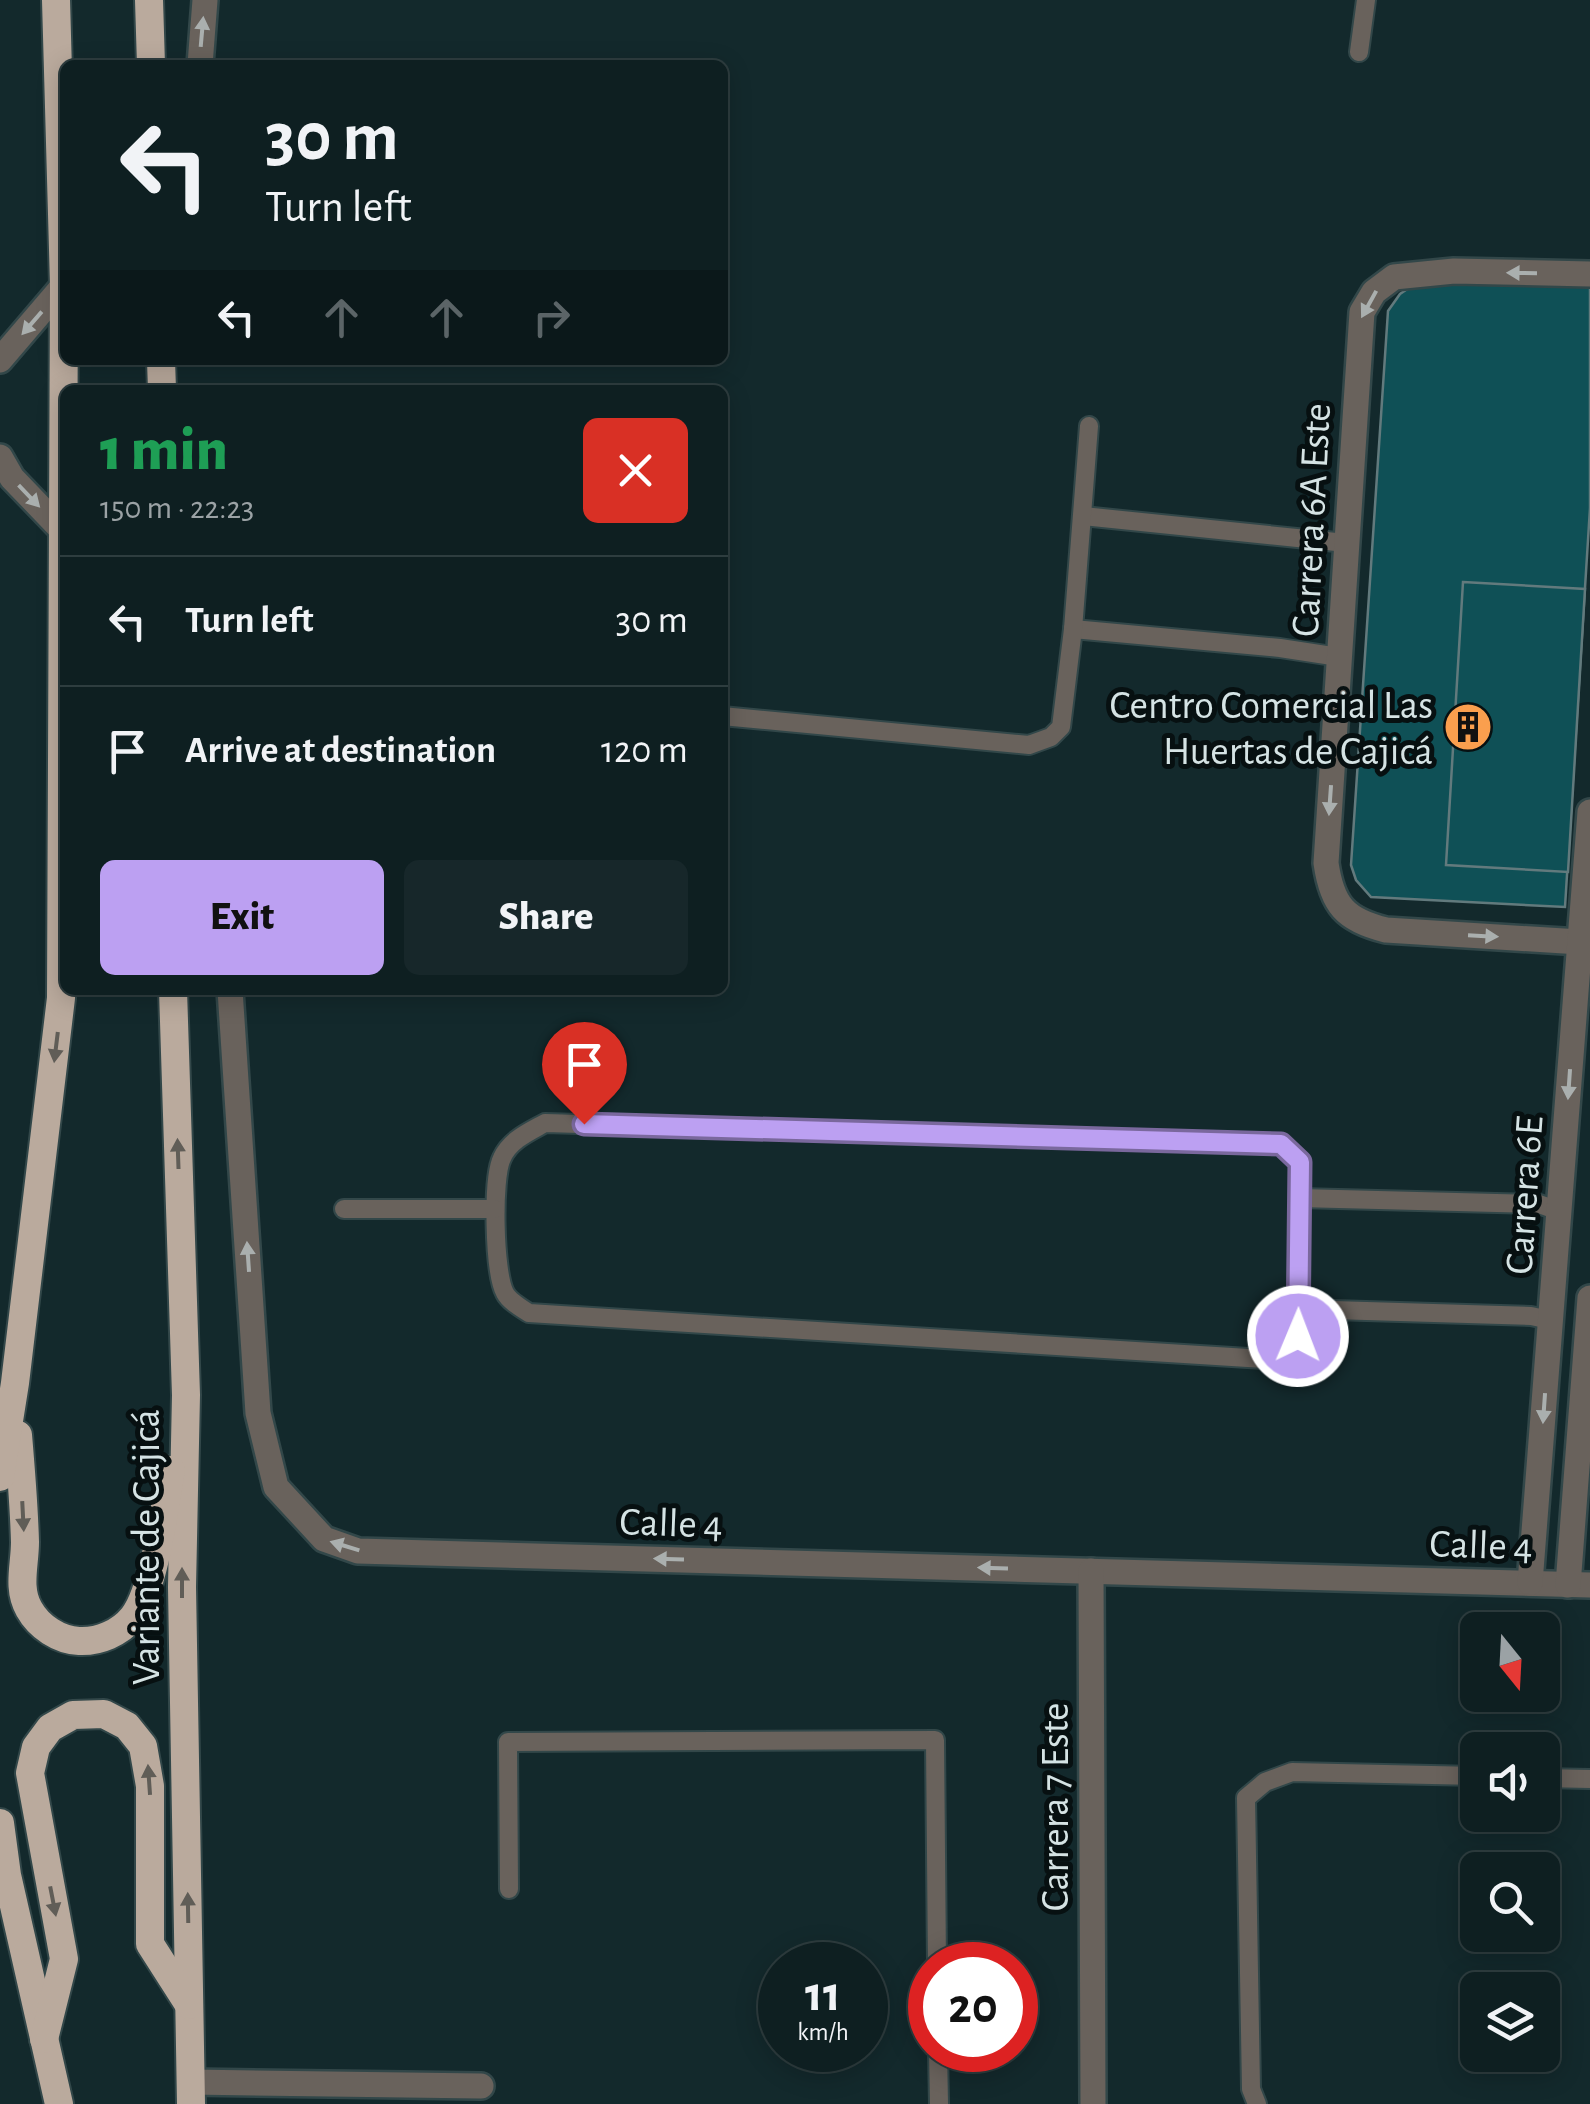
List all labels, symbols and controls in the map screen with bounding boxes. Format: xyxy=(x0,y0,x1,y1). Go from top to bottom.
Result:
one-way arrow xyxy=(194,16,210,48)
icon: left xyxy=(100,100,230,230)
text: 30 m xyxy=(265,103,399,173)
text: Turn left xyxy=(265,185,412,230)
one-way arrow xyxy=(1505,264,1537,280)
icon: left xyxy=(209,290,264,345)
icon: ahead xyxy=(314,290,369,345)
icon: ahead xyxy=(419,290,474,345)
icon: right xyxy=(524,290,579,345)
one-way arrow xyxy=(1361,290,1379,318)
one-way arrow xyxy=(22,310,44,335)
street label: Carrera 6A Este xyxy=(1286,402,1338,638)
button: close xyxy=(583,418,688,523)
text: 1 min xyxy=(100,421,228,481)
one-way arrow xyxy=(17,484,40,508)
text: 150 m · 22:23 xyxy=(100,492,254,524)
icon: left xyxy=(100,594,155,649)
text: Turn left xyxy=(185,602,313,640)
text: 30 m xyxy=(616,602,688,640)
place label: Centro Comercial Las Huertas de Cajicá xyxy=(1110,686,1433,772)
building icon: Centro Comercial Las Huertas de Cajicá xyxy=(1442,701,1494,753)
icon: arrive xyxy=(100,724,155,779)
text: Arrive at destination xyxy=(185,732,496,770)
text: 120 m xyxy=(601,732,688,770)
one-way arrow xyxy=(1322,785,1338,817)
button: Exit xyxy=(100,860,384,975)
button: Share xyxy=(404,860,688,975)
one-way arrow xyxy=(1467,928,1499,944)
pin xyxy=(542,1022,627,1125)
one-way arrow xyxy=(47,1031,63,1063)
icon: arrive xyxy=(557,1037,612,1092)
one-way arrow xyxy=(1560,1068,1576,1100)
street label: Carrera 6E xyxy=(1500,1115,1550,1276)
one-way arrow xyxy=(170,1137,186,1169)
one-way arrow xyxy=(239,1241,255,1273)
position arrow xyxy=(1246,1284,1350,1388)
one-way arrow xyxy=(1535,1392,1551,1424)
street label: Variante de Cajicá xyxy=(127,1409,167,1685)
one-way arrow xyxy=(15,1500,31,1532)
street label: Calle 4 xyxy=(619,1502,723,1546)
street label: Calle 4 xyxy=(1429,1524,1533,1568)
one-way arrow xyxy=(329,1538,359,1553)
one-way arrow xyxy=(652,1551,684,1567)
one-way arrow xyxy=(977,1560,1009,1576)
one-way arrow xyxy=(174,1567,190,1599)
north arrow xyxy=(1460,1612,1560,1712)
map controls xyxy=(1460,1612,1560,2072)
street label: Carrera 7 Este xyxy=(1036,1703,1076,1911)
button: sound xyxy=(1460,1732,1560,1832)
one-way arrow xyxy=(141,1764,157,1796)
button: search xyxy=(1460,1852,1560,1952)
one-way arrow xyxy=(46,1886,61,1917)
one-way arrow xyxy=(180,1892,196,1924)
speed limit sign: 20 xyxy=(908,1942,1038,2072)
text: 11 xyxy=(805,1970,841,2020)
button: layers xyxy=(1460,1972,1560,2072)
text: km/h xyxy=(797,2020,849,2045)

